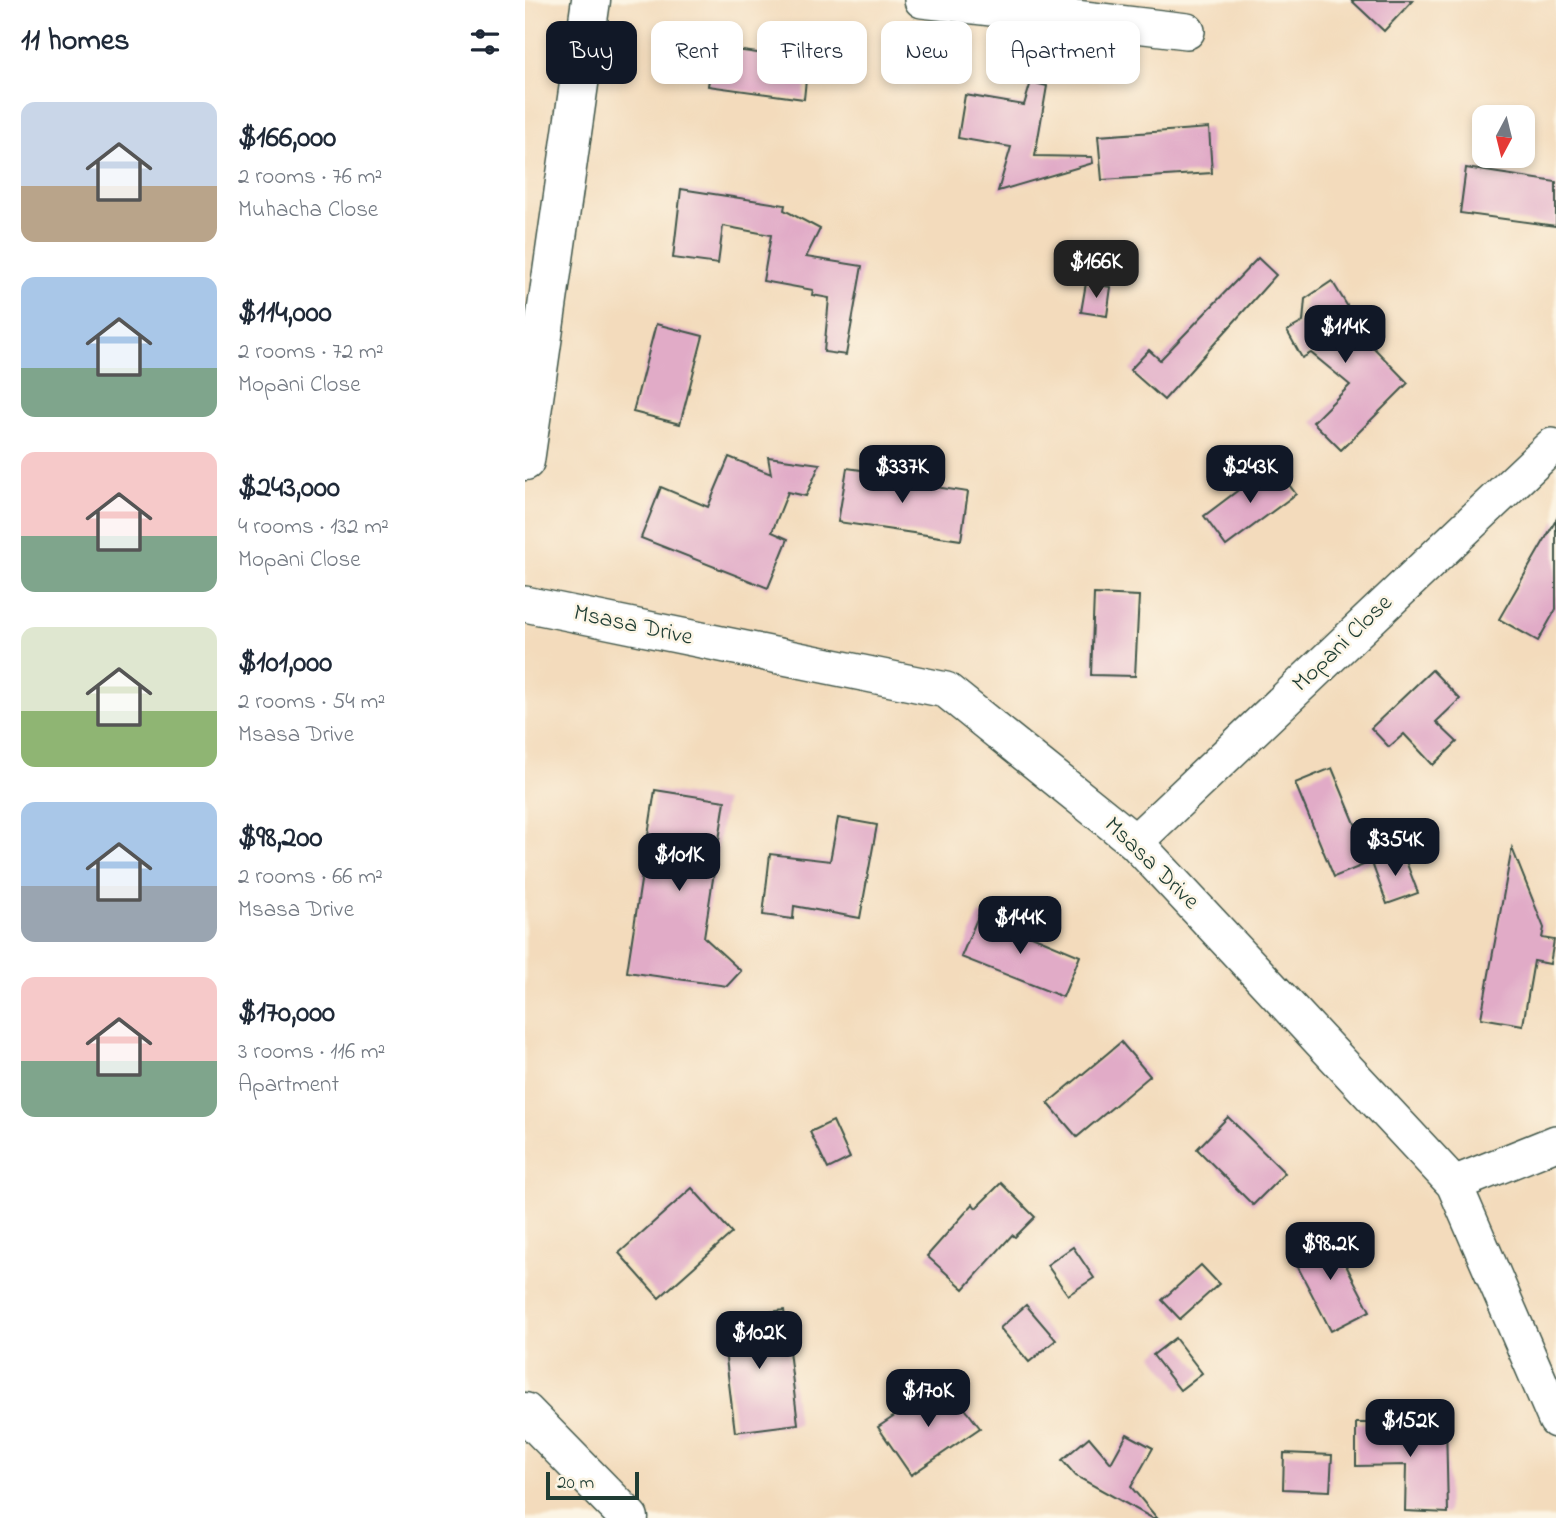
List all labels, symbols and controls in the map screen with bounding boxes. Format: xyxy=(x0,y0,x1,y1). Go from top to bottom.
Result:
text: 11 homes xyxy=(21,20,129,64)
chip: Buy xyxy=(546,21,637,84)
chip: Rent xyxy=(651,21,743,84)
chip: Filters xyxy=(757,21,867,84)
chip: New xyxy=(881,21,972,84)
chip: Apartment xyxy=(986,21,1140,84)
icon: filters xyxy=(466,23,504,61)
north arrow xyxy=(1472,105,1535,168)
map controls xyxy=(1472,105,1535,168)
text: $166,000 xyxy=(238,117,336,161)
icon: home xyxy=(77,130,161,214)
text: 2 rooms · 76 m² xyxy=(238,161,382,194)
text: Muhacha Close xyxy=(238,194,378,227)
pin: $166K xyxy=(1047,240,1145,300)
text: $166K xyxy=(1070,246,1122,279)
text: $114,000 xyxy=(238,292,332,336)
icon: home xyxy=(77,305,161,389)
pin: $114K xyxy=(1296,306,1394,365)
text: $114K xyxy=(1320,311,1370,344)
text: 2 rooms · 72 m² xyxy=(238,336,384,369)
text: Mopani Close xyxy=(238,369,361,402)
pin: $337K xyxy=(853,446,951,505)
pin: $243K xyxy=(1201,446,1299,505)
text: $337K xyxy=(875,451,929,484)
text: $243K xyxy=(1222,451,1278,484)
text: $243,000 xyxy=(238,467,340,511)
icon: home xyxy=(77,480,161,564)
text: 4 rooms · 132 m² xyxy=(238,511,389,544)
text: Mopani Close xyxy=(238,544,361,577)
street label: Mopani Close xyxy=(1285,587,1401,701)
street label: Msasa Drive xyxy=(570,596,696,656)
text: $101,000 xyxy=(238,642,332,686)
icon: home xyxy=(77,655,161,739)
text: 2 rooms · 54 m² xyxy=(238,686,385,719)
text: Msasa Drive xyxy=(238,719,354,752)
street label: Msasa Drive xyxy=(1095,809,1207,919)
text: $98,200 xyxy=(238,817,322,861)
pin: $354K xyxy=(1346,818,1444,878)
text: $354K xyxy=(1366,824,1424,857)
icon: home xyxy=(77,830,161,914)
pin: $101K xyxy=(630,834,728,893)
text: $101K xyxy=(654,839,704,872)
text: 2 rooms · 66 m² xyxy=(238,861,383,894)
text: Msasa Drive xyxy=(238,894,354,927)
pin: $144K xyxy=(971,897,1069,956)
text: $144K xyxy=(994,902,1046,935)
text: $170,000 xyxy=(238,992,335,1036)
icon: home xyxy=(77,1005,161,1089)
text: 3 rooms · 116 m² xyxy=(238,1036,385,1069)
text: Apartment xyxy=(238,1069,339,1102)
pin: $98.2K xyxy=(1273,1222,1387,1282)
text: $98.2K xyxy=(1302,1228,1358,1261)
pin: $102K xyxy=(710,1312,808,1371)
text: $102K xyxy=(732,1317,786,1350)
pin: $170K xyxy=(879,1370,977,1429)
text: $170K xyxy=(902,1375,954,1408)
pin: $152K xyxy=(1361,1400,1459,1459)
text: $152K xyxy=(1382,1405,1438,1438)
scale bar xyxy=(546,1469,639,1501)
text: 20 m xyxy=(557,1470,594,1497)

